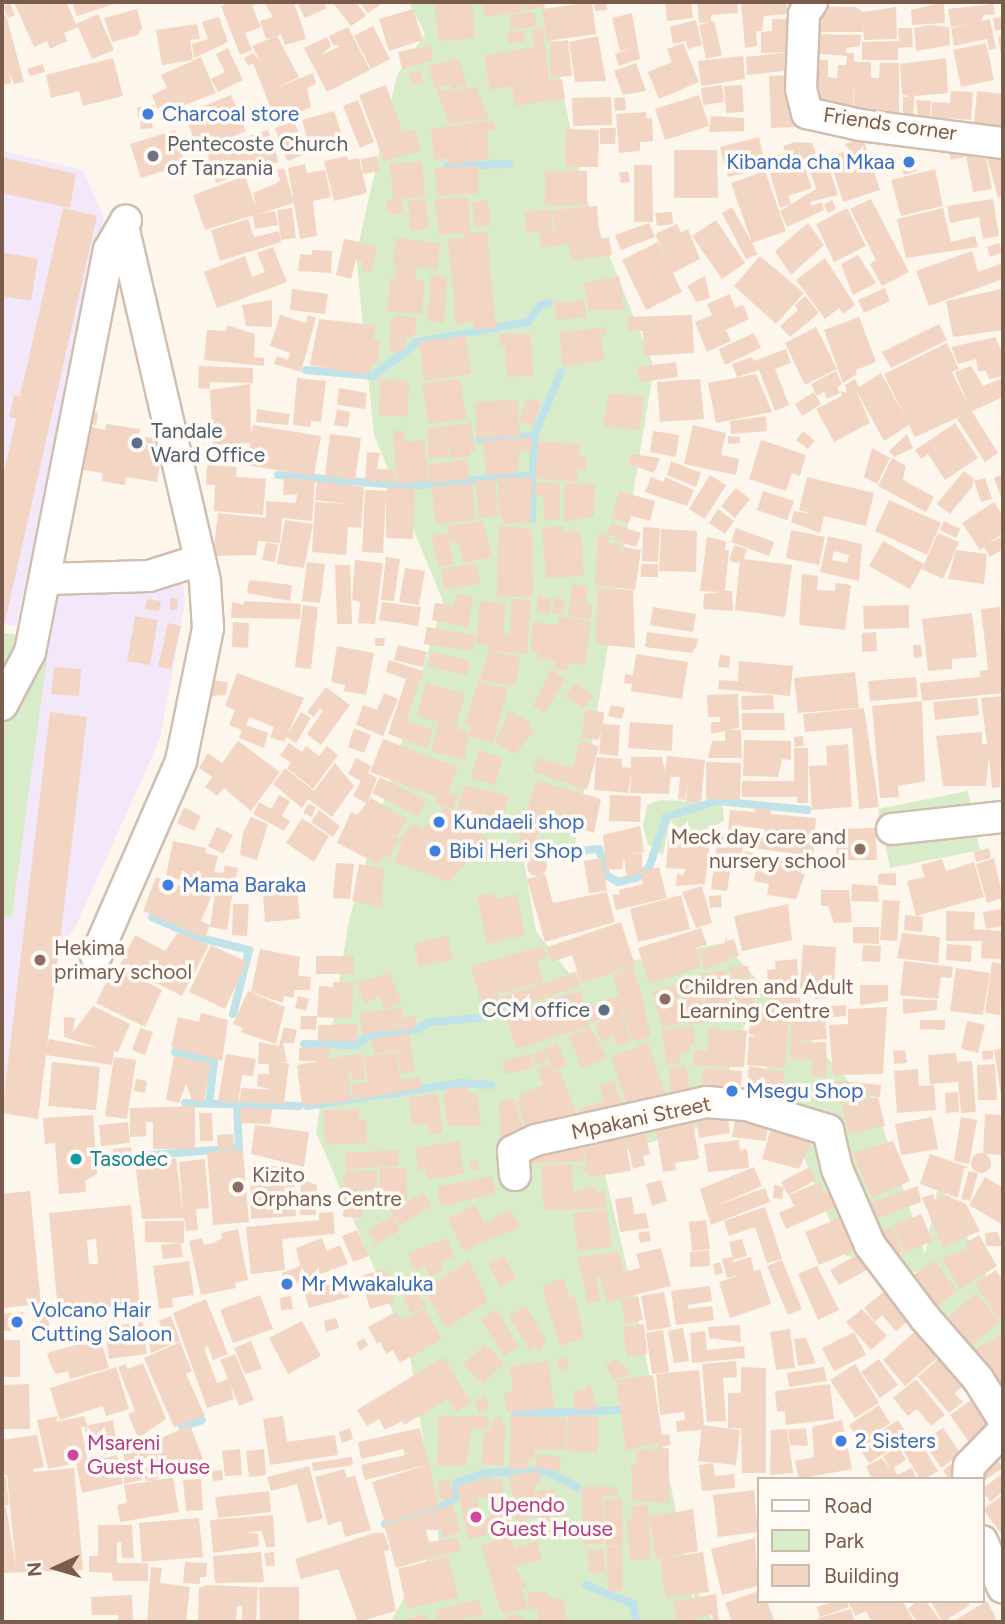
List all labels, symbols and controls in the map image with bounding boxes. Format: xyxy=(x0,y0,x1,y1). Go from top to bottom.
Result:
place label: Charcoal store xyxy=(162,101,299,127)
street label: Friends corner xyxy=(822,102,958,146)
marker: Charcoal store xyxy=(140,106,156,122)
place label: Pentecoste Church of Tanzania xyxy=(167,131,348,181)
marker: Pentecoste Church of Tanzania xyxy=(145,148,161,164)
place label: Kibanda cha Mkaa xyxy=(726,149,895,175)
marker: Kibanda cha Mkaa xyxy=(901,154,917,170)
place label: Tandale Ward Office xyxy=(151,418,265,468)
marker: Tandale Ward Office xyxy=(129,435,145,451)
place label: Kundaeli shop xyxy=(453,809,584,835)
marker: Kundaeli shop xyxy=(431,814,447,830)
place label: Meck day care and nursery school xyxy=(670,824,846,874)
place label: Bibi Heri Shop xyxy=(449,838,583,864)
marker: Meck day care and nursery school xyxy=(852,841,868,857)
marker: Bibi Heri Shop xyxy=(427,843,443,859)
place label: Mama Baraka xyxy=(182,872,306,898)
marker: Mama Baraka xyxy=(160,877,176,893)
place label: Hekima primary school xyxy=(54,935,192,985)
marker: Hekima primary school xyxy=(32,952,48,968)
place label: Children and Adult Learning Centre xyxy=(679,974,854,1024)
marker: Children and Adult Learning Centre xyxy=(657,991,673,1007)
place label: CCM office xyxy=(481,997,590,1023)
marker: CCM office xyxy=(596,1002,612,1018)
place label: Msegu Shop xyxy=(746,1078,863,1104)
marker: Msegu Shop xyxy=(724,1083,740,1099)
street label: Mpakani Street xyxy=(569,1091,713,1145)
place label: Tasodec xyxy=(90,1146,168,1172)
marker: Tasodec xyxy=(68,1151,84,1167)
place label: Kizito Orphans Centre xyxy=(252,1162,402,1212)
marker: Kizito Orphans Centre xyxy=(230,1179,246,1195)
place label: Mr Mwakaluka xyxy=(301,1271,433,1297)
marker: Mr Mwakaluka xyxy=(279,1276,295,1292)
place label: Volcano Hair Cutting Saloon xyxy=(31,1297,172,1347)
marker: Volcano Hair Cutting Saloon xyxy=(9,1314,25,1330)
place label: 2 Sisters xyxy=(855,1428,936,1454)
place label: Msareni Guest House xyxy=(87,1430,210,1480)
marker: 2 Sisters xyxy=(833,1433,849,1449)
marker: Msareni Guest House xyxy=(65,1447,81,1463)
legend xyxy=(757,1477,984,1603)
place label: Upendo Guest House xyxy=(490,1492,613,1542)
text: Road xyxy=(824,1493,872,1518)
marker: Upendo Guest House xyxy=(468,1509,484,1525)
text: Park xyxy=(824,1528,864,1553)
north arrow xyxy=(21,1533,91,1603)
text: N xyxy=(23,1561,47,1578)
text: Building xyxy=(824,1563,899,1588)

